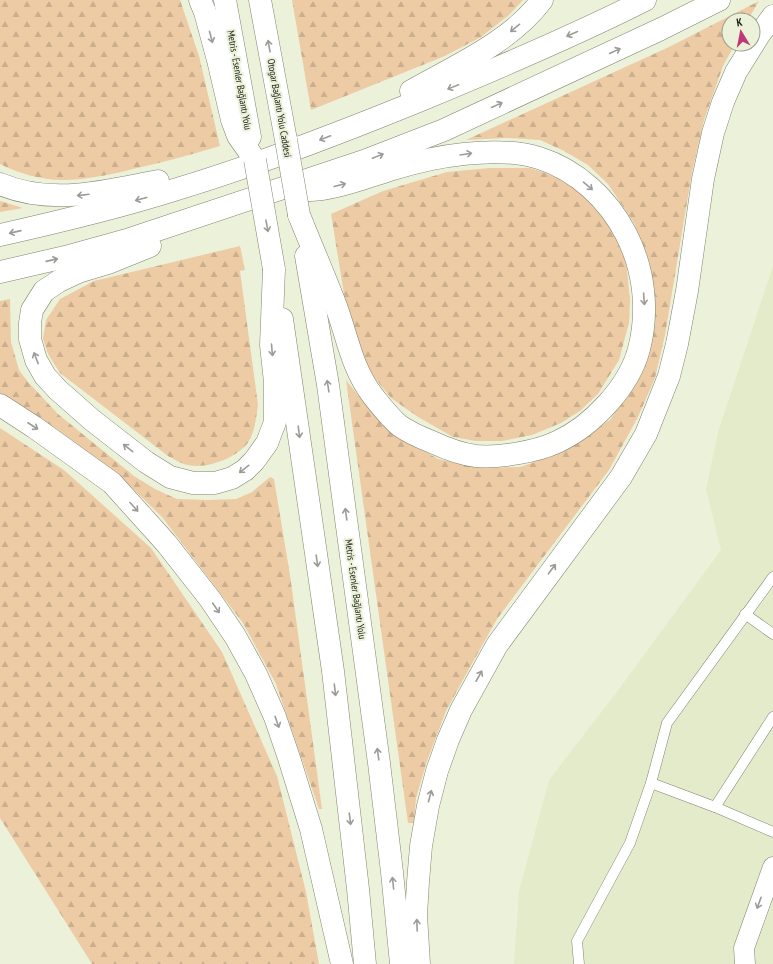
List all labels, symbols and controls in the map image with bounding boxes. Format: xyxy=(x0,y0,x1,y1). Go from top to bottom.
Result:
north arrow xyxy=(721,12,761,52)
text: K xyxy=(735,15,744,30)
one-way arrow xyxy=(509,23,520,32)
street label: Metris - Esenler Bağlantı Yolu xyxy=(224,29,255,131)
one-way arrow xyxy=(208,30,216,43)
one-way arrow xyxy=(566,31,578,38)
one-way arrow xyxy=(265,40,273,53)
one-way arrow xyxy=(609,47,621,54)
street label: Otogar Bağlantı Yolu Caddesi xyxy=(264,58,295,158)
one-way arrow xyxy=(447,83,459,91)
one-way arrow xyxy=(491,101,503,108)
one-way arrow xyxy=(320,134,332,142)
one-way arrow xyxy=(459,150,472,158)
one-way arrow xyxy=(371,151,383,159)
one-way arrow xyxy=(333,180,346,188)
one-way arrow xyxy=(582,181,593,190)
one-way arrow xyxy=(77,191,90,198)
one-way arrow xyxy=(135,196,148,204)
one-way arrow xyxy=(263,219,271,232)
one-way arrow xyxy=(9,228,22,236)
one-way arrow xyxy=(45,256,58,263)
one-way arrow xyxy=(640,292,647,305)
one-way arrow xyxy=(268,343,276,356)
one-way arrow xyxy=(31,353,39,365)
one-way arrow xyxy=(324,380,332,393)
one-way arrow xyxy=(27,422,38,430)
one-way arrow xyxy=(295,425,303,438)
one-way arrow xyxy=(122,444,133,452)
one-way arrow xyxy=(239,465,250,474)
one-way arrow xyxy=(130,502,139,512)
one-way arrow xyxy=(342,508,350,521)
street label: Metris - Esenler Bağlantı Yolu xyxy=(342,538,369,640)
one-way arrow xyxy=(313,554,321,567)
one-way arrow xyxy=(548,564,557,575)
one-way arrow xyxy=(212,602,220,613)
one-way arrow xyxy=(475,670,483,682)
one-way arrow xyxy=(331,683,339,696)
one-way arrow xyxy=(273,716,281,728)
one-way arrow xyxy=(374,748,382,761)
one-way arrow xyxy=(427,790,435,803)
one-way arrow xyxy=(346,812,354,825)
one-way arrow xyxy=(389,877,397,890)
one-way arrow xyxy=(755,897,763,909)
one-way arrow xyxy=(413,919,421,932)

